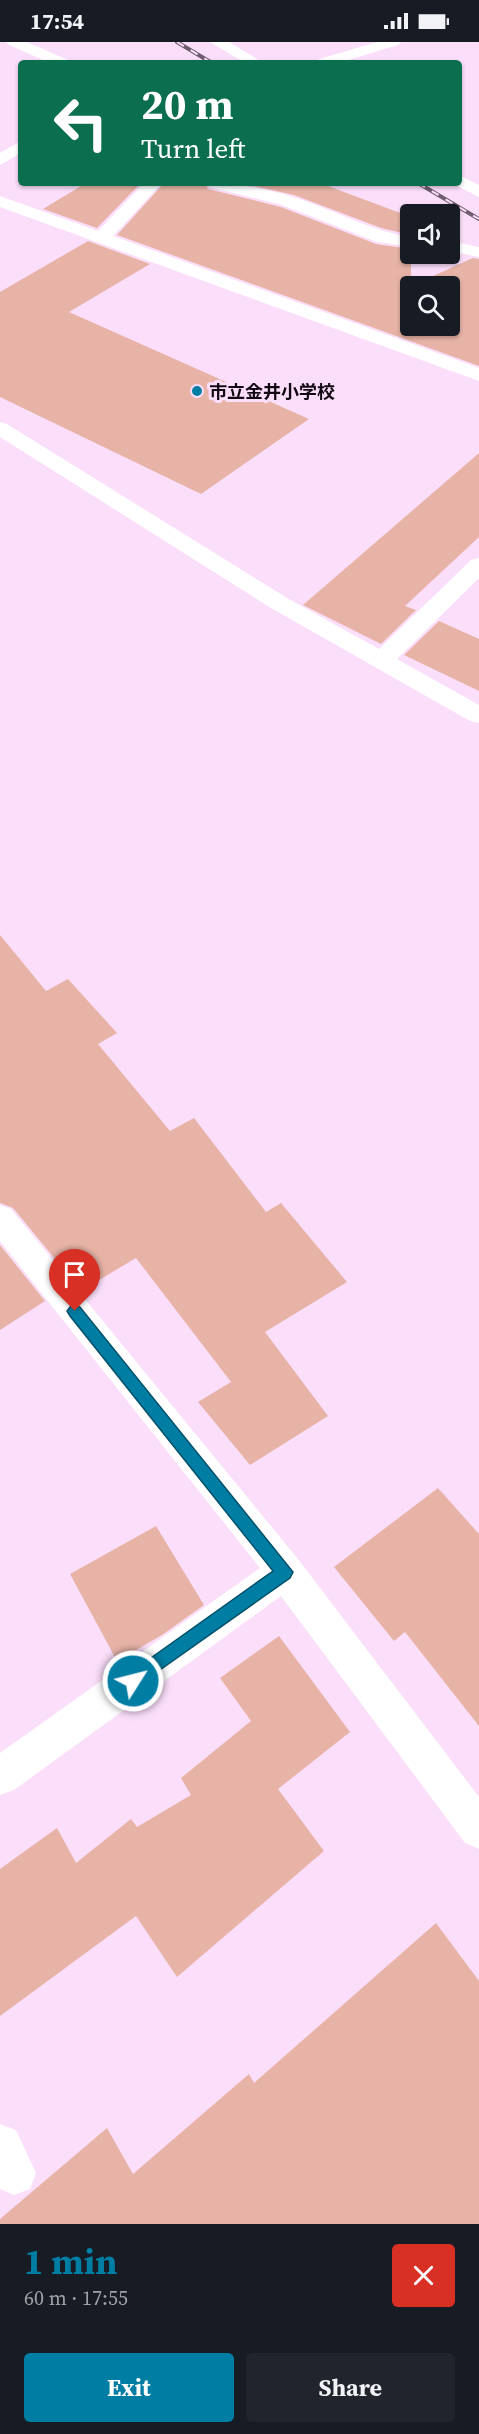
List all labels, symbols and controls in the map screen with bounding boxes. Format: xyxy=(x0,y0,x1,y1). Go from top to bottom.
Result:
text: 17:54 xyxy=(30,6,84,36)
text: 20 m xyxy=(141,75,234,133)
icon: left xyxy=(42,84,120,162)
text: Turn left xyxy=(141,130,245,167)
map controls xyxy=(400,204,460,336)
button: sound xyxy=(400,204,460,264)
button: search xyxy=(400,276,460,336)
place label: 市立金井小学校 xyxy=(209,379,335,404)
marker: 市立金井小学校 xyxy=(190,384,204,398)
pin xyxy=(49,1249,100,1311)
icon: arrive xyxy=(58,1258,91,1291)
position arrow xyxy=(101,1649,165,1713)
text: 1 min xyxy=(24,2237,117,2286)
button: close xyxy=(392,2244,455,2307)
text: 60 m · 17:55 xyxy=(24,2284,128,2312)
button: Exit xyxy=(24,2353,234,2422)
button: Share xyxy=(246,2353,455,2422)

